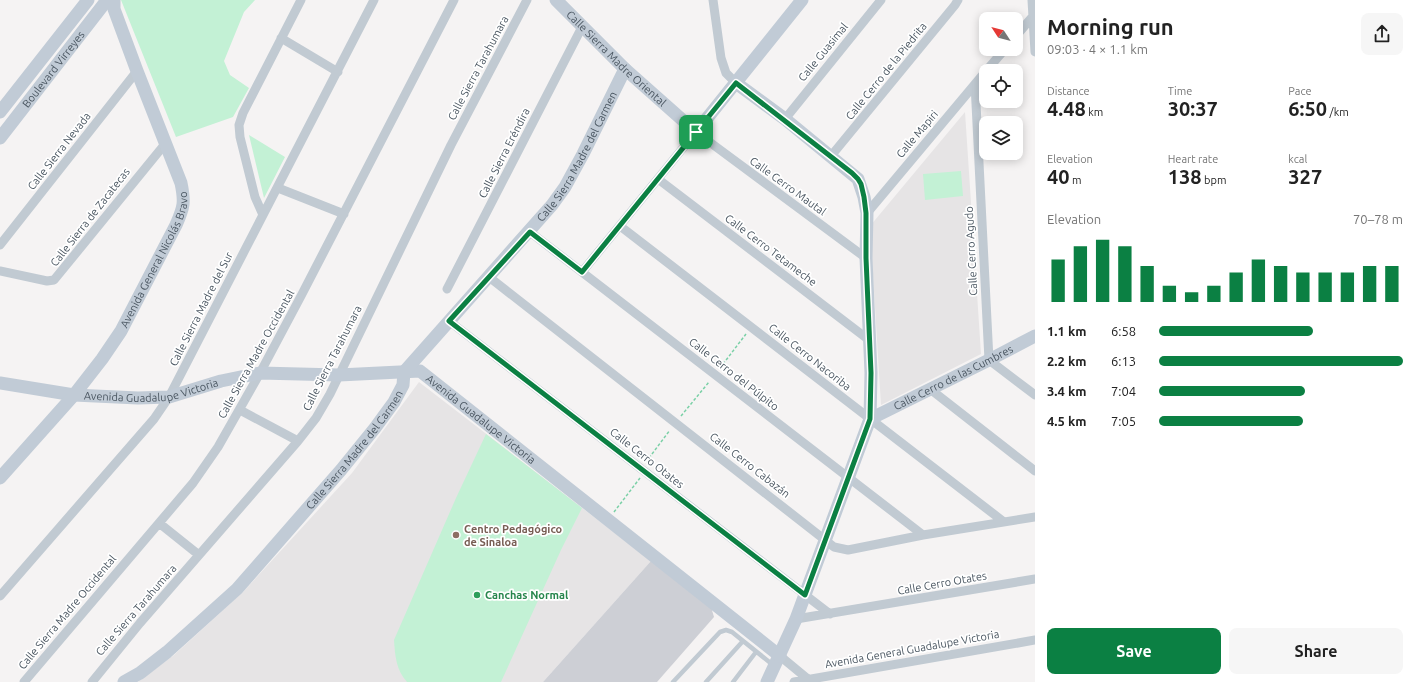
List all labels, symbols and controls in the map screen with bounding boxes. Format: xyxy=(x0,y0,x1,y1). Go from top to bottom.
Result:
street label: Calle Sierra Madre Oriental xyxy=(564,8,669,109)
north arrow xyxy=(979,12,1023,56)
map controls xyxy=(979,12,1023,160)
button: share xyxy=(1361,13,1403,55)
street label: Calle Sierra Tarahumara xyxy=(445,14,511,122)
text: Morning run xyxy=(1047,14,1174,39)
street label: Calle Guasimal xyxy=(796,20,850,84)
street label: Calle Cerro de la Piedrita xyxy=(843,20,929,122)
street label: Boulevard Virreyes xyxy=(20,28,87,110)
text: 09:03 · 4 × 1.1 km xyxy=(1047,42,1148,56)
button: locate xyxy=(979,64,1023,108)
text: Distance xyxy=(1047,85,1090,97)
text: Time xyxy=(1168,85,1192,97)
text: Pace xyxy=(1288,85,1312,97)
street label: Calle Sierra Madre del Carmen xyxy=(534,89,619,224)
text: 4.48 xyxy=(1047,97,1086,120)
text: 30:37 xyxy=(1168,97,1218,120)
text: 6:50 xyxy=(1288,97,1327,120)
street label: Calle Sierra Eréndira xyxy=(476,106,532,200)
text: km xyxy=(1086,106,1103,118)
text: /km xyxy=(1327,106,1349,118)
street label: Calle Mapiri xyxy=(894,108,940,160)
street label: Calle Sierra Nevada xyxy=(25,110,93,192)
pin xyxy=(679,115,713,149)
button: layers xyxy=(979,116,1023,160)
icon: arrive xyxy=(685,121,707,143)
text: Elevation xyxy=(1047,153,1093,165)
text: Heart rate xyxy=(1168,153,1218,165)
text: kcal xyxy=(1288,153,1307,165)
street label: Calle Cerro Mautal xyxy=(748,154,829,218)
street label: Calle Sierra de Zacatecas xyxy=(48,165,132,268)
text: 40 xyxy=(1047,165,1070,188)
text: 138 xyxy=(1168,165,1202,188)
text: 327 xyxy=(1288,165,1322,188)
text: m xyxy=(1070,174,1082,186)
text: bpm xyxy=(1202,174,1226,186)
street label: Avenida General Nicolás Bravo xyxy=(118,191,189,330)
street label: Calle Cerro Agudo xyxy=(963,206,979,296)
street label: Calle Cerro Tetameche xyxy=(723,212,819,288)
text: Elevation xyxy=(1047,212,1101,226)
text: 70–78 m xyxy=(1353,212,1403,226)
street label: Calle Sierra Madre del Sur xyxy=(167,249,235,368)
street label: Calle Sierra Madre Occidental xyxy=(216,287,297,420)
street label: Calle Sierra Tarahumara xyxy=(300,303,364,413)
street label: Calle Cerro Nacoriba xyxy=(767,321,853,393)
text: 1.1 km xyxy=(1047,324,1086,338)
text: 6:58 xyxy=(1111,324,1136,338)
street label: Calle Cerro del Púlpito xyxy=(687,335,781,413)
street label: Calle Cerro de las Cumbres xyxy=(892,343,1015,412)
text: 2.2 km xyxy=(1047,354,1086,368)
text: 6:13 xyxy=(1111,354,1136,368)
street label: Avenida Guadalupe Victoria xyxy=(424,372,538,466)
street label: Avenida Guadalupe Victoria xyxy=(84,376,219,404)
text: 3.4 km xyxy=(1047,384,1086,398)
text: 7:04 xyxy=(1111,384,1136,398)
street label: Calle Sierra Madre del Carmen xyxy=(303,388,405,512)
text: 4.5 km xyxy=(1047,414,1086,428)
text: 7:05 xyxy=(1111,414,1136,428)
street label: Calle Cerro Otates xyxy=(608,425,687,491)
street label: Calle Cerro Cabazán xyxy=(708,430,792,500)
place label: Centro Pedagógico de Sinaloa xyxy=(464,523,563,548)
marker: Centro Pedagógico de Sinaloa xyxy=(451,530,461,540)
street label: Calle Sierra Madre Occidental xyxy=(16,552,118,671)
street label: Calle Sierra Tarahumara xyxy=(93,562,179,658)
street label: Calle Cerro Otates xyxy=(896,569,988,597)
place label: Canchas Normal xyxy=(485,589,569,601)
marker: Canchas Normal xyxy=(472,590,482,600)
street label: Avenida General Guadalupe Victoria xyxy=(824,628,1000,670)
button: Save xyxy=(1047,628,1221,674)
button: Share xyxy=(1229,628,1403,674)

